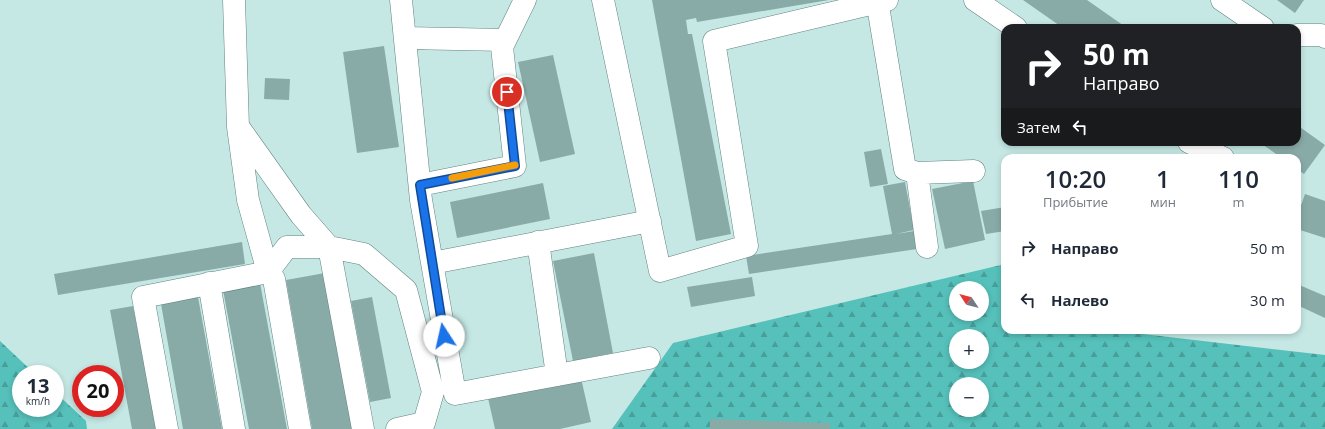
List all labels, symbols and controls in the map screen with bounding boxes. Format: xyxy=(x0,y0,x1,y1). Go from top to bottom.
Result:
text: 50 m xyxy=(1083,35,1150,73)
icon: right xyxy=(1017,40,1069,92)
text: Направо xyxy=(1083,71,1160,95)
pin xyxy=(490,75,524,109)
icon: arrive xyxy=(496,81,518,103)
icon: left xyxy=(1069,116,1091,138)
text: Затем xyxy=(1017,117,1061,137)
text: 10:20 xyxy=(1045,162,1106,195)
text: 1 xyxy=(1156,162,1170,195)
text: 110 xyxy=(1218,162,1259,195)
text: Прибытие xyxy=(1043,193,1108,211)
text: мин xyxy=(1150,193,1176,211)
text: m xyxy=(1232,193,1245,211)
icon: right xyxy=(1017,237,1039,259)
text: Направо xyxy=(1051,238,1119,258)
text: 50 m xyxy=(1250,238,1285,258)
north arrow xyxy=(949,281,989,321)
map controls xyxy=(949,281,989,417)
icon: left xyxy=(1017,289,1039,311)
text: Налево xyxy=(1051,290,1109,310)
text: 30 m xyxy=(1250,290,1285,310)
position arrow xyxy=(423,315,465,357)
button: + xyxy=(949,329,989,369)
speed limit sign: 20 xyxy=(72,365,124,417)
text: 13 xyxy=(27,372,49,399)
button: − xyxy=(949,377,989,417)
text: km/h xyxy=(26,394,50,408)

